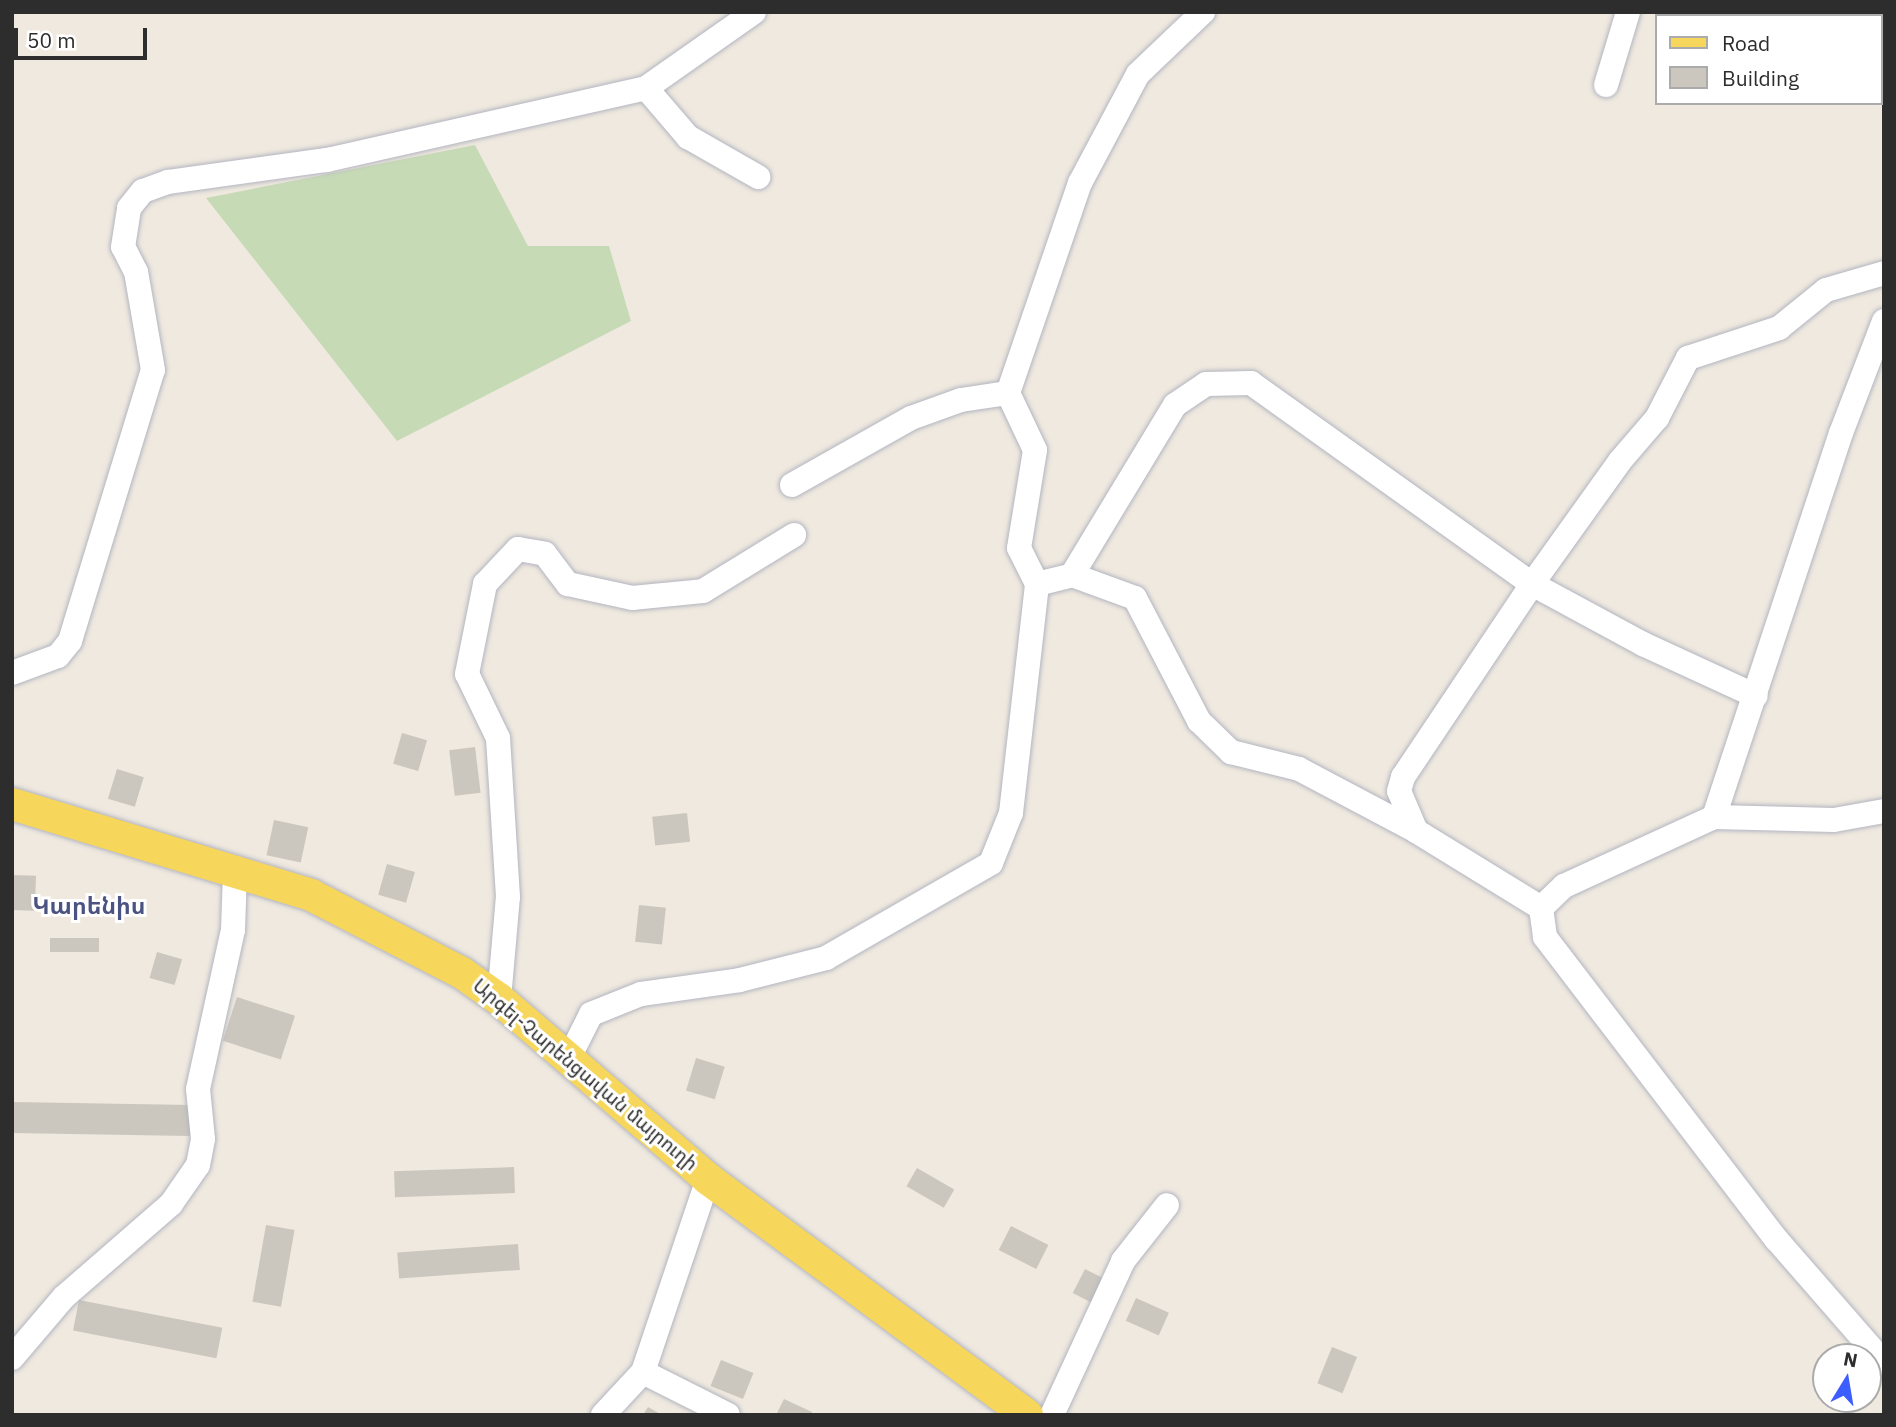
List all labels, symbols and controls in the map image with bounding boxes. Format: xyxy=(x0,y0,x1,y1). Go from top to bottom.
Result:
scale bar xyxy=(18,14,150,58)
legend xyxy=(1654,14,1882,105)
text: 50 m xyxy=(27,26,76,54)
text: Road xyxy=(1722,29,1770,57)
text: Building xyxy=(1722,64,1799,92)
district label: Կարենիս xyxy=(32,891,146,919)
street label: Արգել-Չարենցավան մայրուղի xyxy=(468,974,702,1176)
north arrow xyxy=(1812,1343,1882,1413)
text: N xyxy=(1842,1346,1860,1372)

